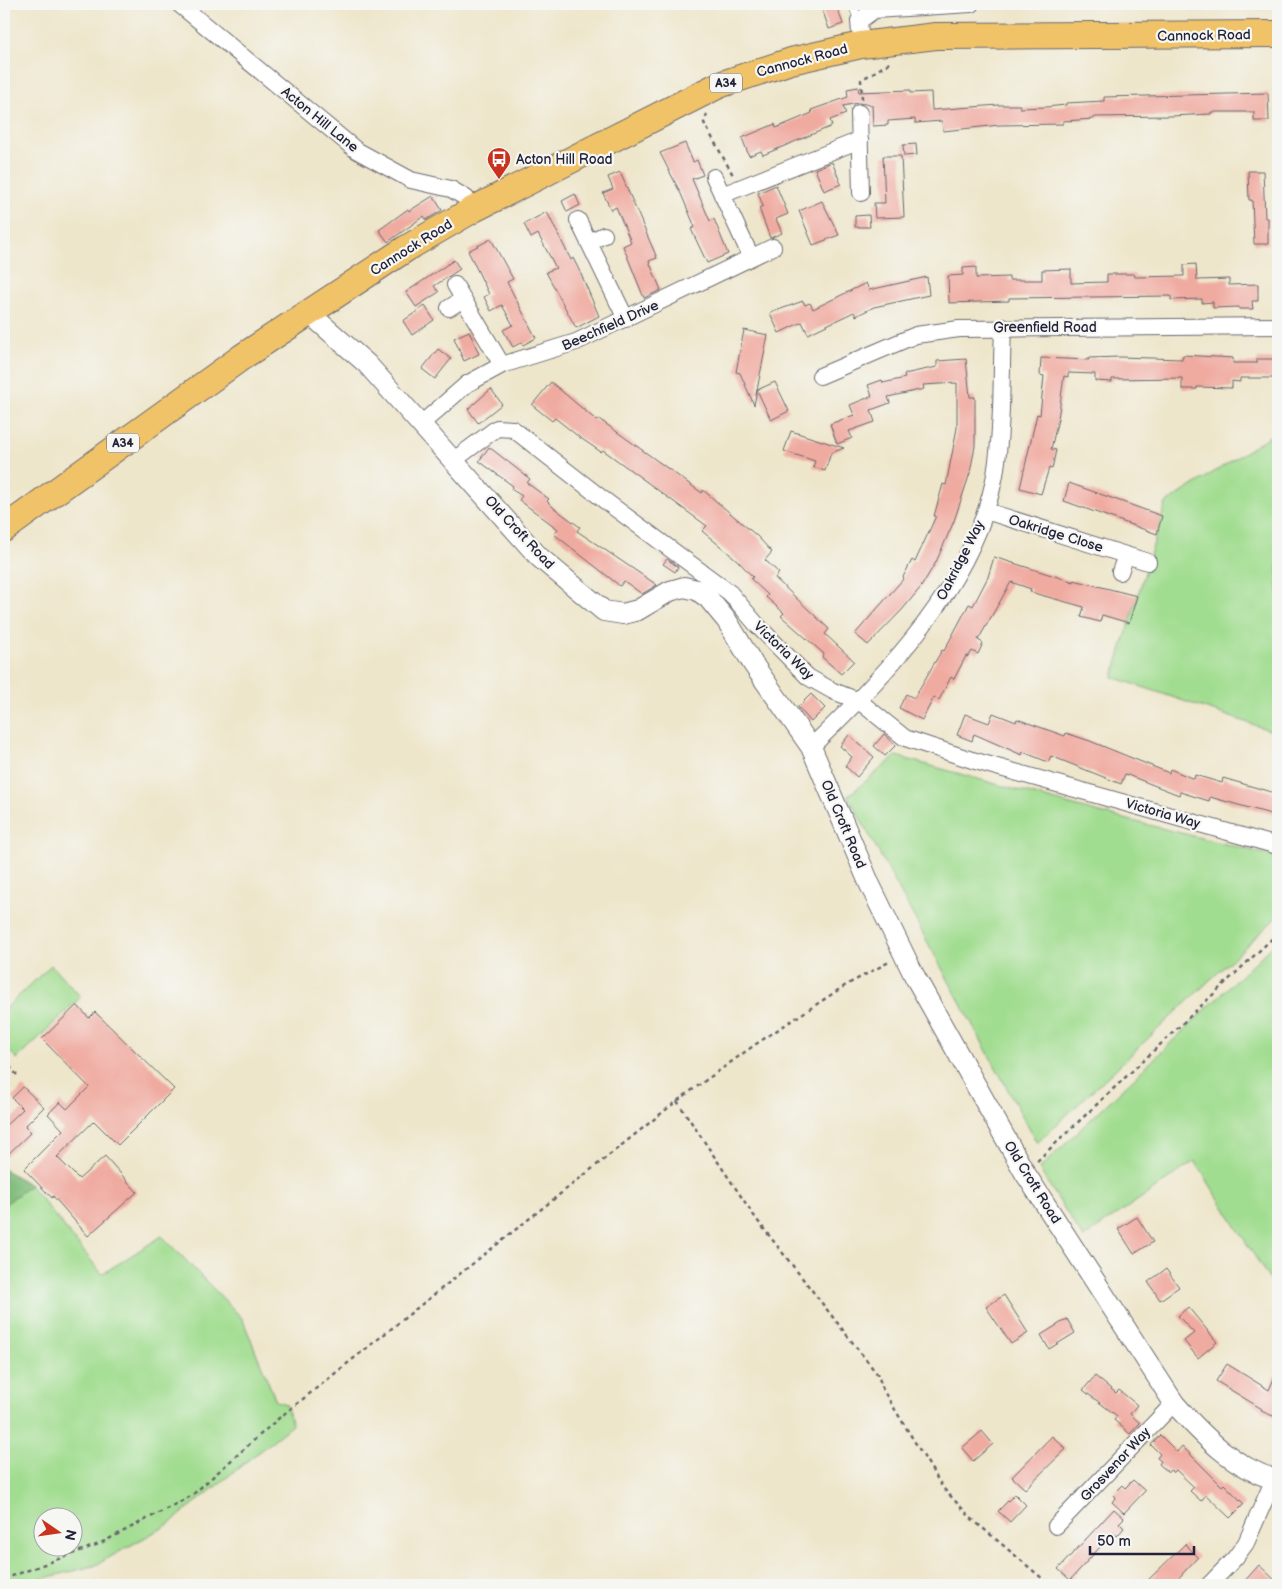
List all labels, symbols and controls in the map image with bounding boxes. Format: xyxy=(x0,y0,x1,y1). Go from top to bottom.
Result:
street label: Cannock Road xyxy=(1157,26,1251,45)
street label: Cannock Road xyxy=(755,40,850,81)
road number: A34 xyxy=(710,74,742,92)
street label: Acton Hill Lane xyxy=(278,83,362,156)
bus stop icon: Acton Hill Road xyxy=(486,146,512,180)
place label: Acton Hill Road xyxy=(516,151,613,168)
street label: Cannock Road xyxy=(367,215,455,279)
street label: Beechfield Drive xyxy=(559,296,661,354)
street label: Greenfield Road xyxy=(993,319,1097,336)
road number: A34 xyxy=(107,433,139,452)
street label: Old Croft Road xyxy=(481,492,558,573)
street label: Oakridge Close xyxy=(1007,511,1105,556)
street label: Oakridge Way xyxy=(933,517,988,603)
street label: Victoria Way xyxy=(750,618,818,684)
street label: Old Croft Road xyxy=(817,777,870,871)
street label: Victoria Way xyxy=(1124,795,1203,832)
street label: Old Croft Road xyxy=(1000,1138,1065,1227)
street label: Grosvenor Way xyxy=(1077,1423,1155,1505)
north arrow xyxy=(32,1506,82,1556)
scale bar xyxy=(1090,1524,1193,1556)
text: N xyxy=(61,1528,80,1542)
text: 50 m xyxy=(1097,1532,1131,1551)

